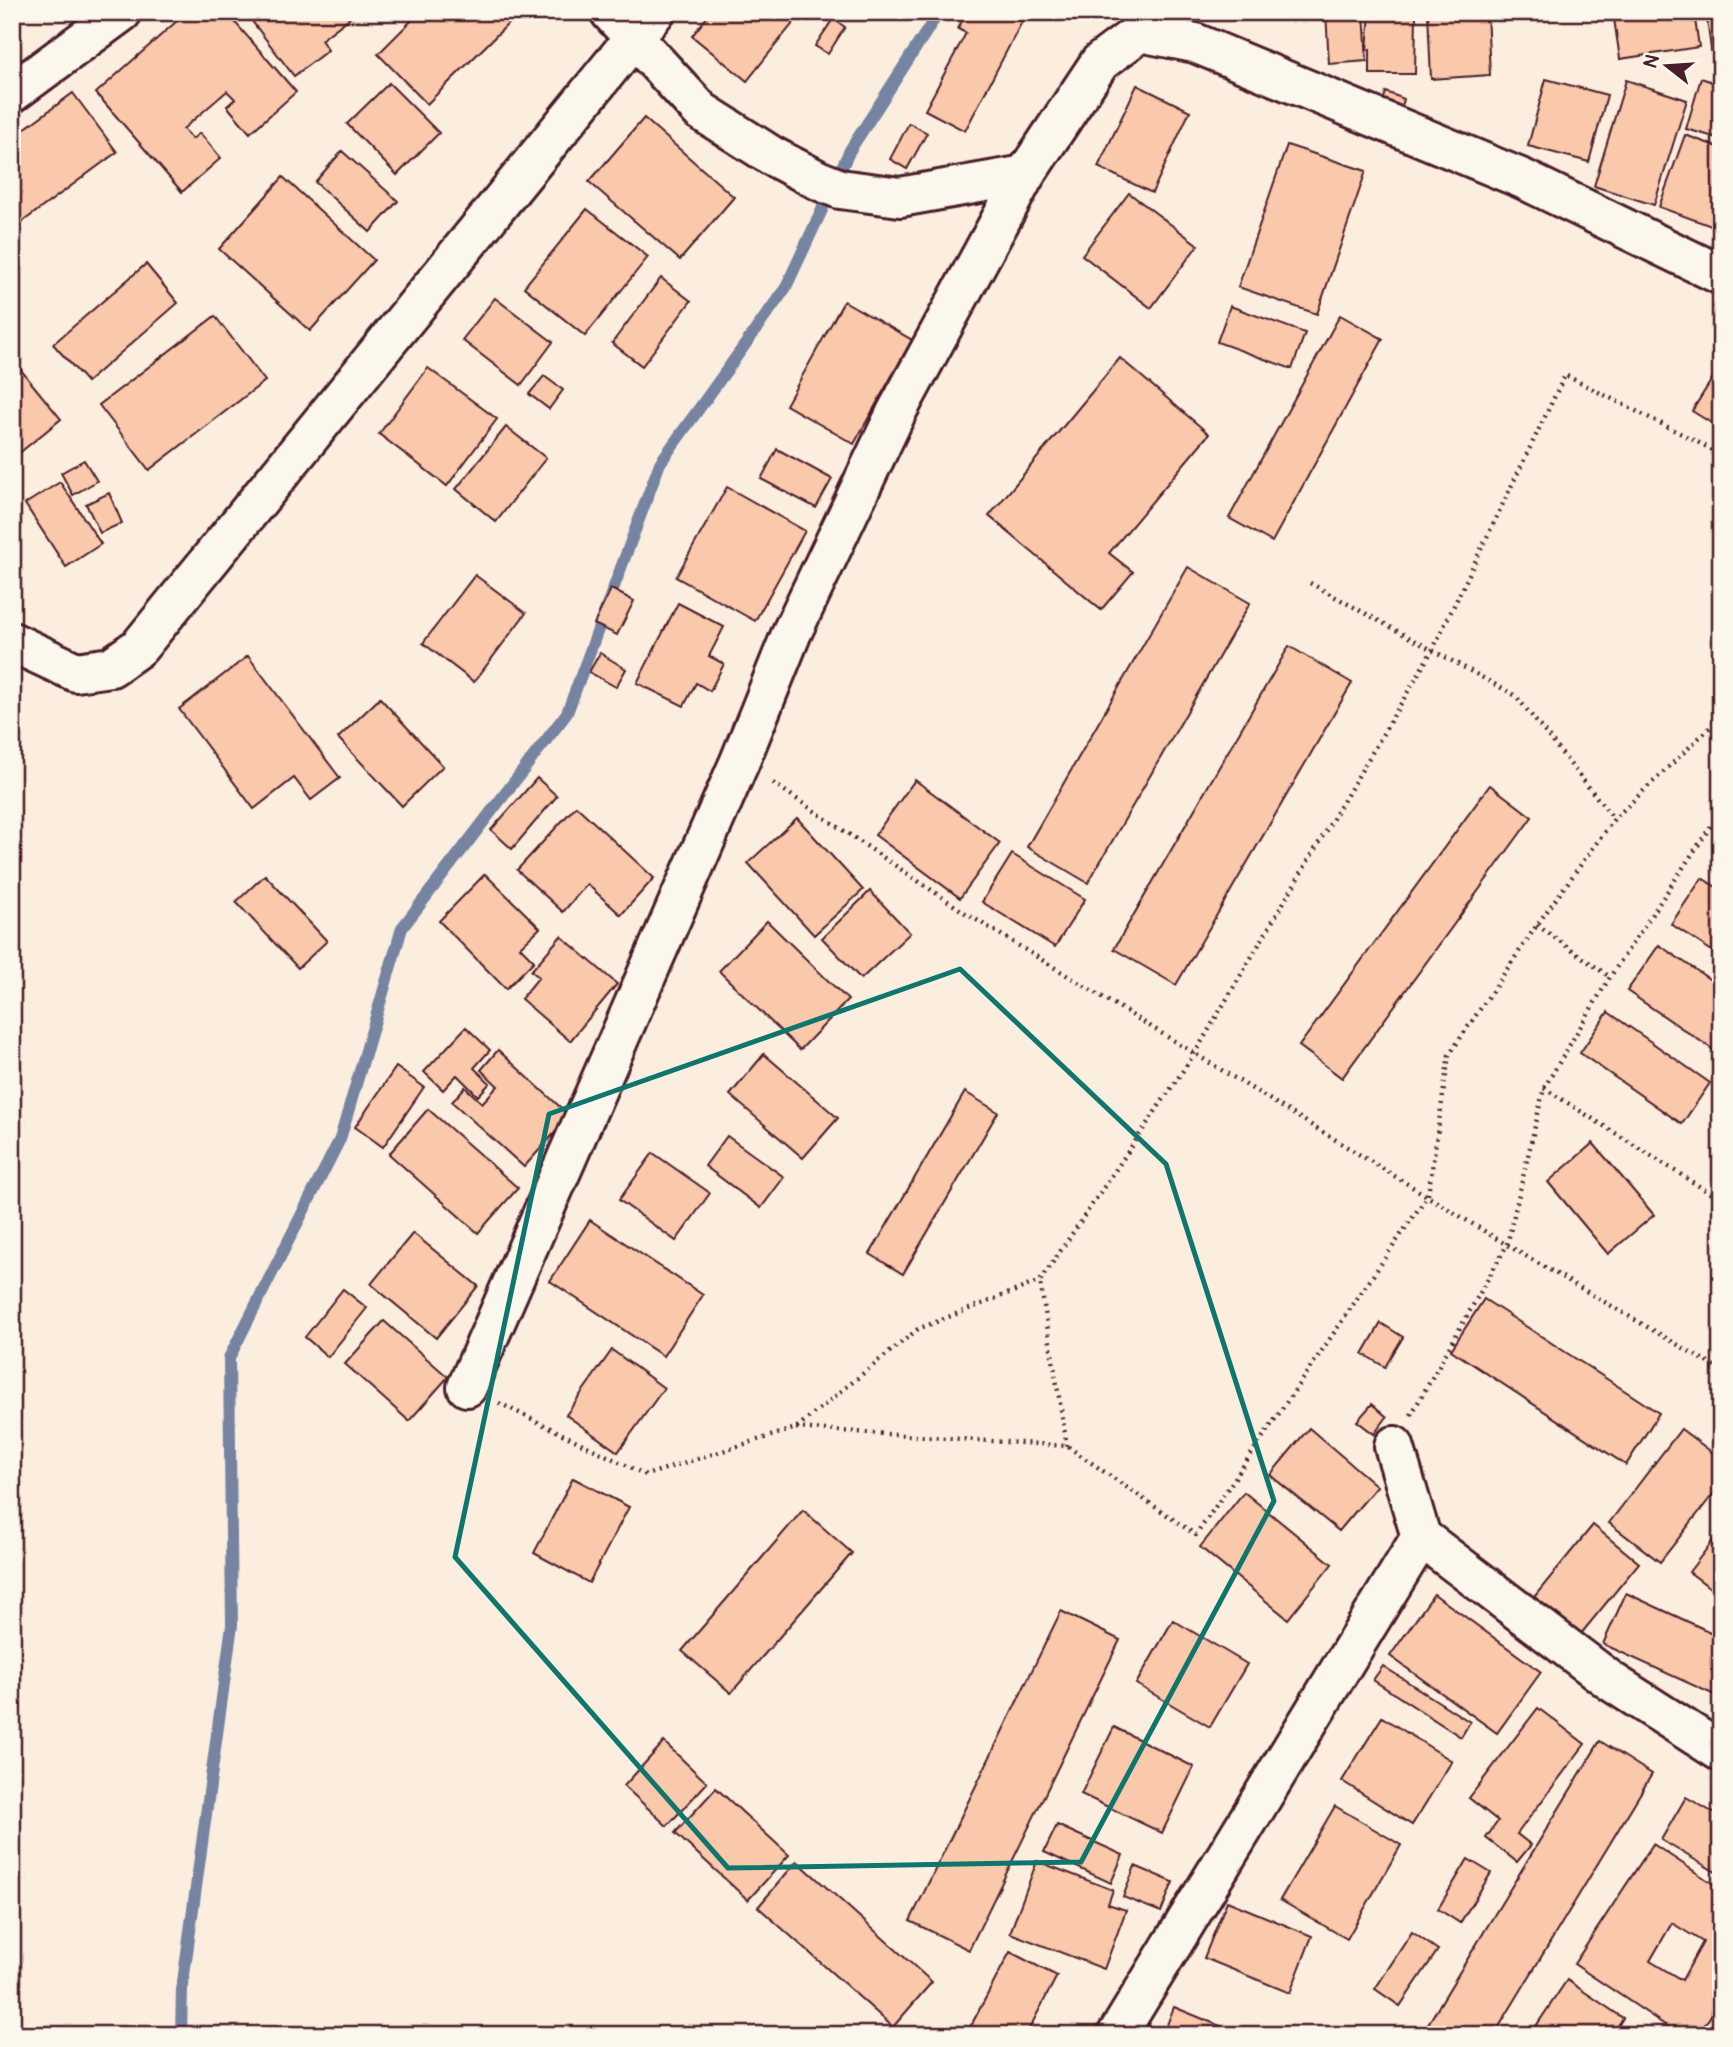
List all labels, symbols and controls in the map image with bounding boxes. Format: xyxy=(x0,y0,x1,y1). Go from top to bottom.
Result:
north arrow xyxy=(1632,32,1702,102)
text: N xyxy=(1638,52,1665,71)

